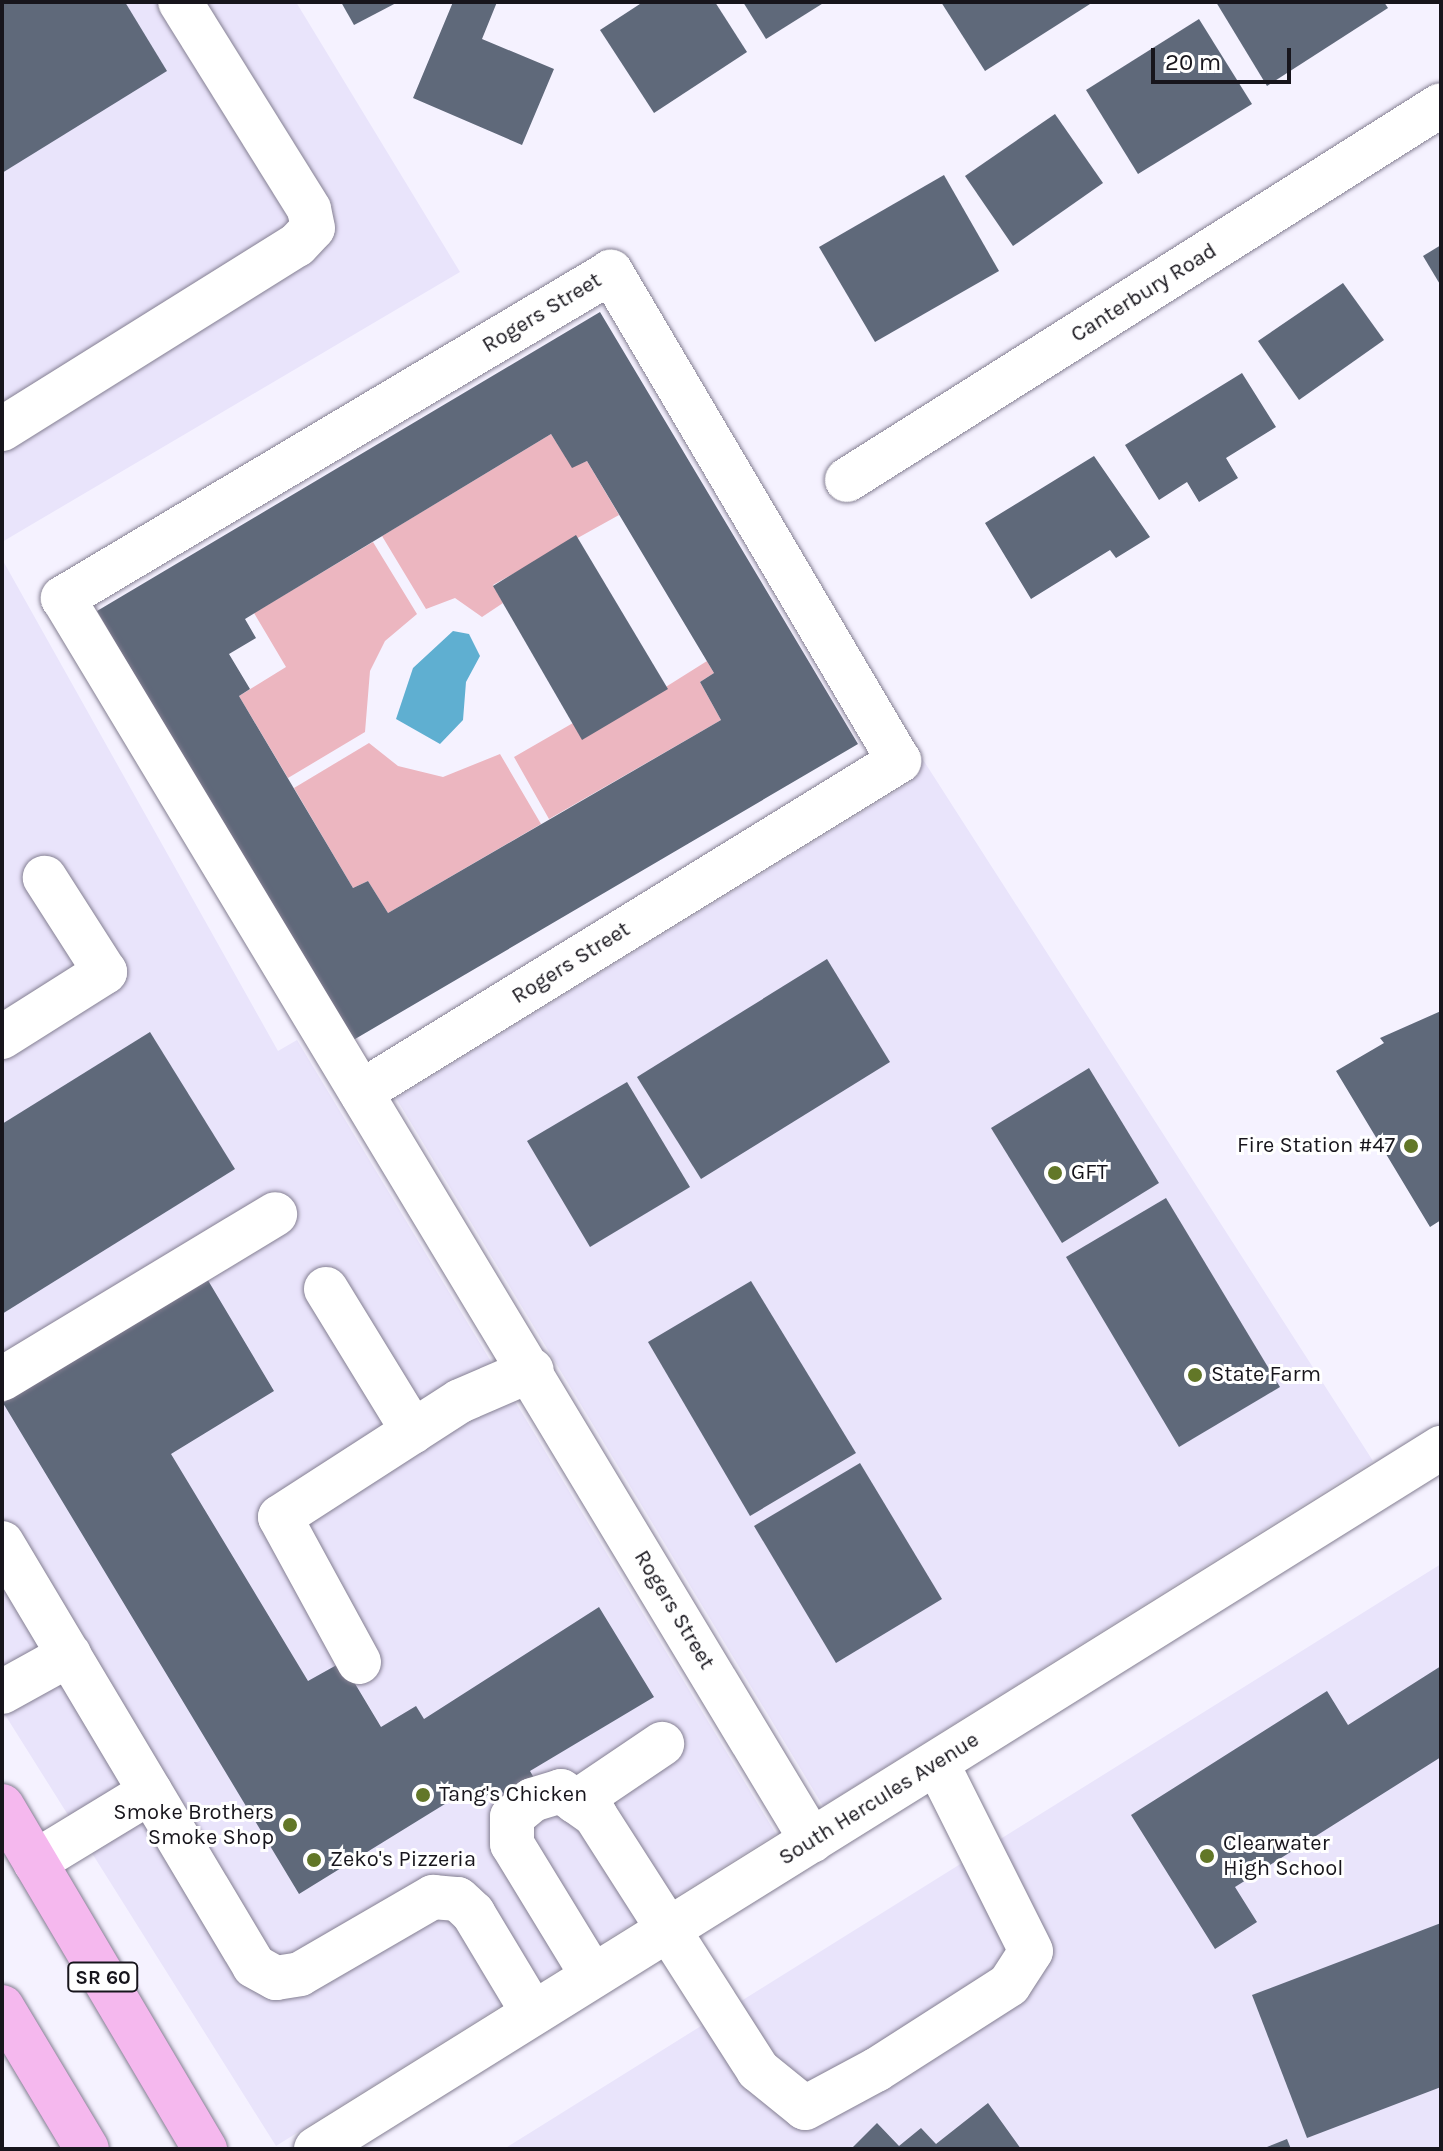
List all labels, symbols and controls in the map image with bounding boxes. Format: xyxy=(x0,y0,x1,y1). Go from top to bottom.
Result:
scale bar xyxy=(1155,32,1295,82)
text: 20 m xyxy=(1165,48,1221,76)
street label: Canterbury Road xyxy=(1066,238,1222,348)
street label: Rogers Street xyxy=(478,267,606,359)
street label: Rogers Street xyxy=(507,916,635,1010)
place label: Fire Station #47 xyxy=(1237,1133,1395,1159)
marker: Fire Station #47 xyxy=(1402,1137,1420,1155)
place label: GFT xyxy=(1071,1160,1108,1186)
marker: GFT xyxy=(1046,1164,1064,1182)
place label: State Farm xyxy=(1211,1362,1321,1388)
marker: State Farm xyxy=(1186,1366,1204,1384)
street label: Rogers Street xyxy=(628,1546,720,1674)
street label: South Hercules Avenue xyxy=(774,1727,984,1871)
place label: Tang's Chicken xyxy=(439,1782,587,1808)
marker: Tang's Chicken xyxy=(414,1786,432,1804)
place label: Smoke Brothers Smoke Shop xyxy=(113,1799,274,1850)
marker: Smoke Brothers Smoke Shop xyxy=(281,1816,299,1834)
place label: Clearwater High School xyxy=(1223,1830,1343,1882)
place label: Zeko's Pizzeria xyxy=(330,1847,476,1873)
marker: Clearwater High School xyxy=(1198,1847,1216,1865)
marker: Zeko's Pizzeria xyxy=(305,1851,323,1869)
road number: SR 60 xyxy=(67,1961,139,1993)

